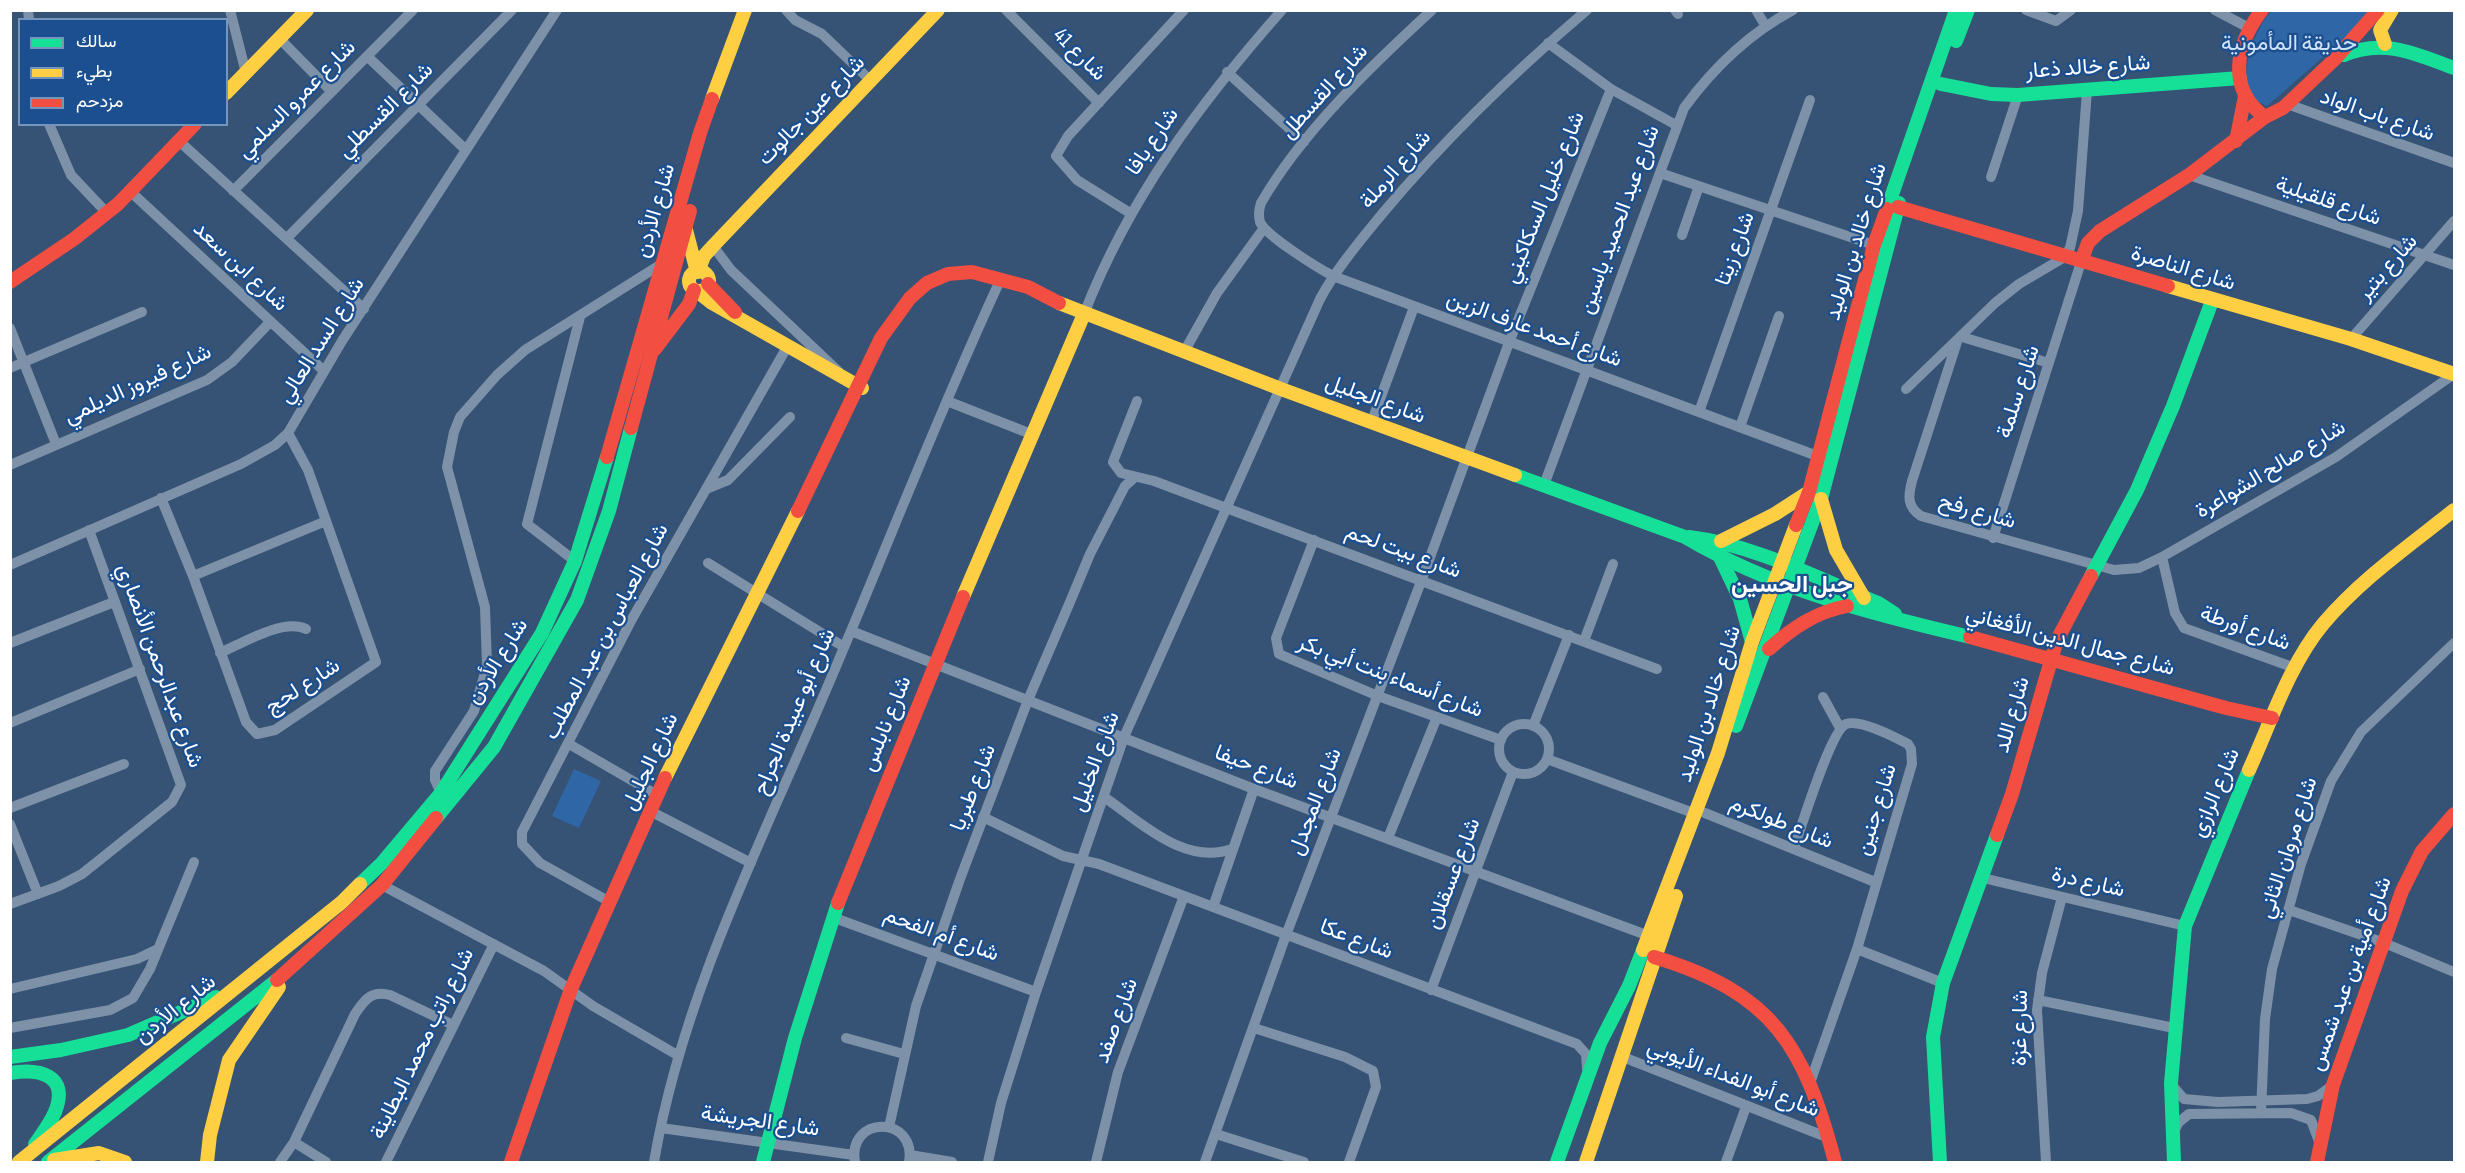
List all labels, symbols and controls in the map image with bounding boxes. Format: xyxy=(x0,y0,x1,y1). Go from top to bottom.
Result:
legend xyxy=(18,18,228,126)
street label: شارع 41 xyxy=(1047,23,1111,87)
text: سالك xyxy=(76,31,116,52)
park label: حديقة المأمونية xyxy=(2221,31,2357,57)
street label: شارع عمرو السلمي xyxy=(232,35,362,165)
street label: شارع القسطل xyxy=(1276,39,1374,145)
street label: شارع عين جالوت xyxy=(753,50,871,172)
street label: شارع خالد ذعار xyxy=(2025,50,2151,86)
street label: شارع القسطلي xyxy=(333,58,439,164)
text: بطيء xyxy=(76,61,112,82)
street label: شارع باب الواد xyxy=(2316,84,2438,148)
text: مزدحم xyxy=(76,91,123,112)
street label: شارع يافا xyxy=(1121,103,1185,181)
street label: شارع خليل السكاكيني xyxy=(1499,108,1591,288)
street label: شارع عبد الحميد ياسين xyxy=(1574,122,1666,318)
street label: شارع الرملة xyxy=(1355,125,1437,215)
street label: شارع خالد بن الوليد xyxy=(1821,160,1893,324)
street label: شارع الأردن xyxy=(630,161,682,261)
street label: شارع قلقيلية xyxy=(2272,172,2384,232)
street label: شارع زيتا xyxy=(1711,209,1761,289)
street label: شارع ابن سعد xyxy=(187,216,293,318)
street label: شارع بتير xyxy=(2352,229,2424,307)
street label: شارع الناصرة xyxy=(2128,241,2238,297)
street label: شارع السد العالي xyxy=(273,273,371,409)
street label: شارع أحمد عارف الزين xyxy=(1443,286,1625,374)
street label: شارع فيروز الديلمي xyxy=(60,339,216,431)
street label: شارع سلمة xyxy=(1992,342,2046,442)
street label: شارع الجليل xyxy=(1321,370,1429,430)
street label: شارع صالح الشواعرة xyxy=(2191,415,2351,525)
street label: شارع رفح xyxy=(1935,488,2019,536)
street label: شارع العباس بن عبد المطلب xyxy=(539,519,675,745)
street label: شارع بيت لحم xyxy=(1341,519,1465,585)
street label: شارع عبدالرحمن الأنصاري xyxy=(110,560,208,772)
district label: جبل الحسين xyxy=(1731,572,1853,600)
street label: شارع أورطة xyxy=(2196,600,2294,658)
street label: شارع جمال الدين الأفغاني xyxy=(1963,601,2177,683)
street label: شارع الأردن xyxy=(461,614,535,710)
street label: شارع خالد بن الوليد xyxy=(1672,622,1748,786)
street label: شارع أبو عبيدة الجراح xyxy=(748,625,842,799)
street label: شارع أسماء بنت أبي بكر xyxy=(1294,629,1486,725)
street label: شارع لحج xyxy=(260,653,346,721)
street label: شارع نابلس xyxy=(856,672,918,776)
street label: شارع اللد xyxy=(1990,674,2036,756)
street label: شارع الخليل xyxy=(1066,708,1126,816)
street label: شارع الجليل xyxy=(617,709,685,815)
street label: شارع حيفا xyxy=(1211,740,1301,796)
street label: شارع طبريا xyxy=(945,741,1003,835)
street label: شارع الرازي xyxy=(2185,744,2247,842)
street label: شارع المجدل xyxy=(1284,745,1348,859)
street label: شارع جنين xyxy=(1851,761,1903,859)
street label: شارع مروان الثاني xyxy=(2254,774,2324,922)
street label: شارع طولكرم xyxy=(1725,790,1837,856)
street label: شارع عسقلان xyxy=(1421,815,1487,933)
street label: شارع درة xyxy=(2049,862,2127,904)
street label: شارع أمية بن عبد شمس xyxy=(2304,873,2398,1075)
street label: شارع أم الفحم xyxy=(880,902,1002,968)
street label: شارع عكا xyxy=(1316,914,1396,966)
street label: شارع راتب محمد البطاينة xyxy=(365,944,481,1144)
street label: شارع الأردن xyxy=(130,969,222,1051)
street label: شارع صفد xyxy=(1089,975,1145,1067)
street label: شارع غزة xyxy=(2007,990,2035,1066)
street label: شارع أبو الفداء الأيوبي xyxy=(1643,1034,1823,1124)
street label: شارع الجريشة xyxy=(699,1101,821,1143)

